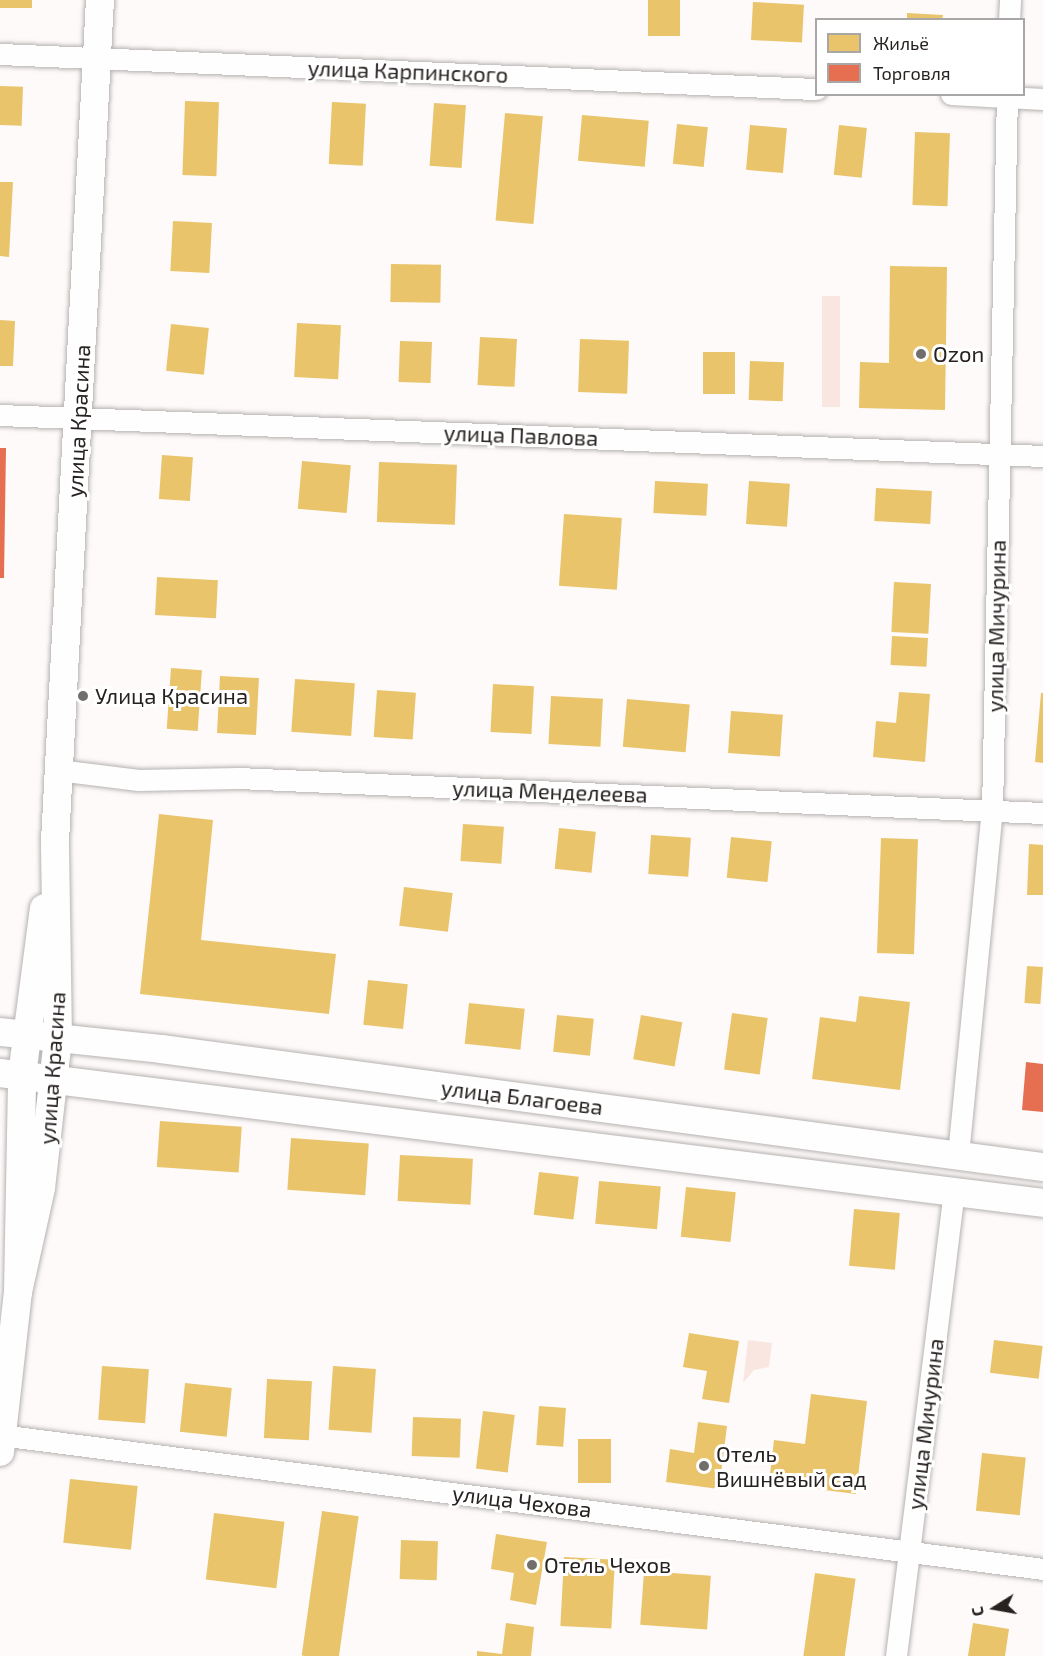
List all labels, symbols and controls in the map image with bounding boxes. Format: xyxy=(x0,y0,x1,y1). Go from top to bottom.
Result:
legend xyxy=(815,18,1025,96)
text: Жильё xyxy=(873,32,929,54)
street label: улица Карпинского xyxy=(307,54,509,88)
text: Торговля xyxy=(873,62,951,84)
place label: Ozon xyxy=(933,341,984,367)
street label: улица Красина xyxy=(61,344,95,498)
marker: Ozon xyxy=(914,347,928,361)
street label: улица Павлова xyxy=(443,419,599,451)
street label: улица Мичурина xyxy=(981,539,1011,713)
place label: Улица Красина xyxy=(95,683,248,709)
marker: Улица Красина xyxy=(76,689,90,703)
street label: улица Менделеева xyxy=(452,774,648,808)
street label: улица Красина xyxy=(33,991,71,1145)
street label: улица Благоева xyxy=(440,1074,604,1120)
street label: улица Мичурина xyxy=(901,1337,949,1511)
place label: Отель Вишнёвый сад xyxy=(716,1440,867,1492)
marker: Отель Вишнёвый сад xyxy=(697,1459,711,1473)
street label: улица Чехова xyxy=(451,1479,593,1523)
place label: Отель Чехов xyxy=(544,1552,671,1578)
marker: Отель Чехов xyxy=(525,1558,539,1572)
north arrow xyxy=(965,1578,1025,1638)
text: С xyxy=(967,1605,987,1618)

